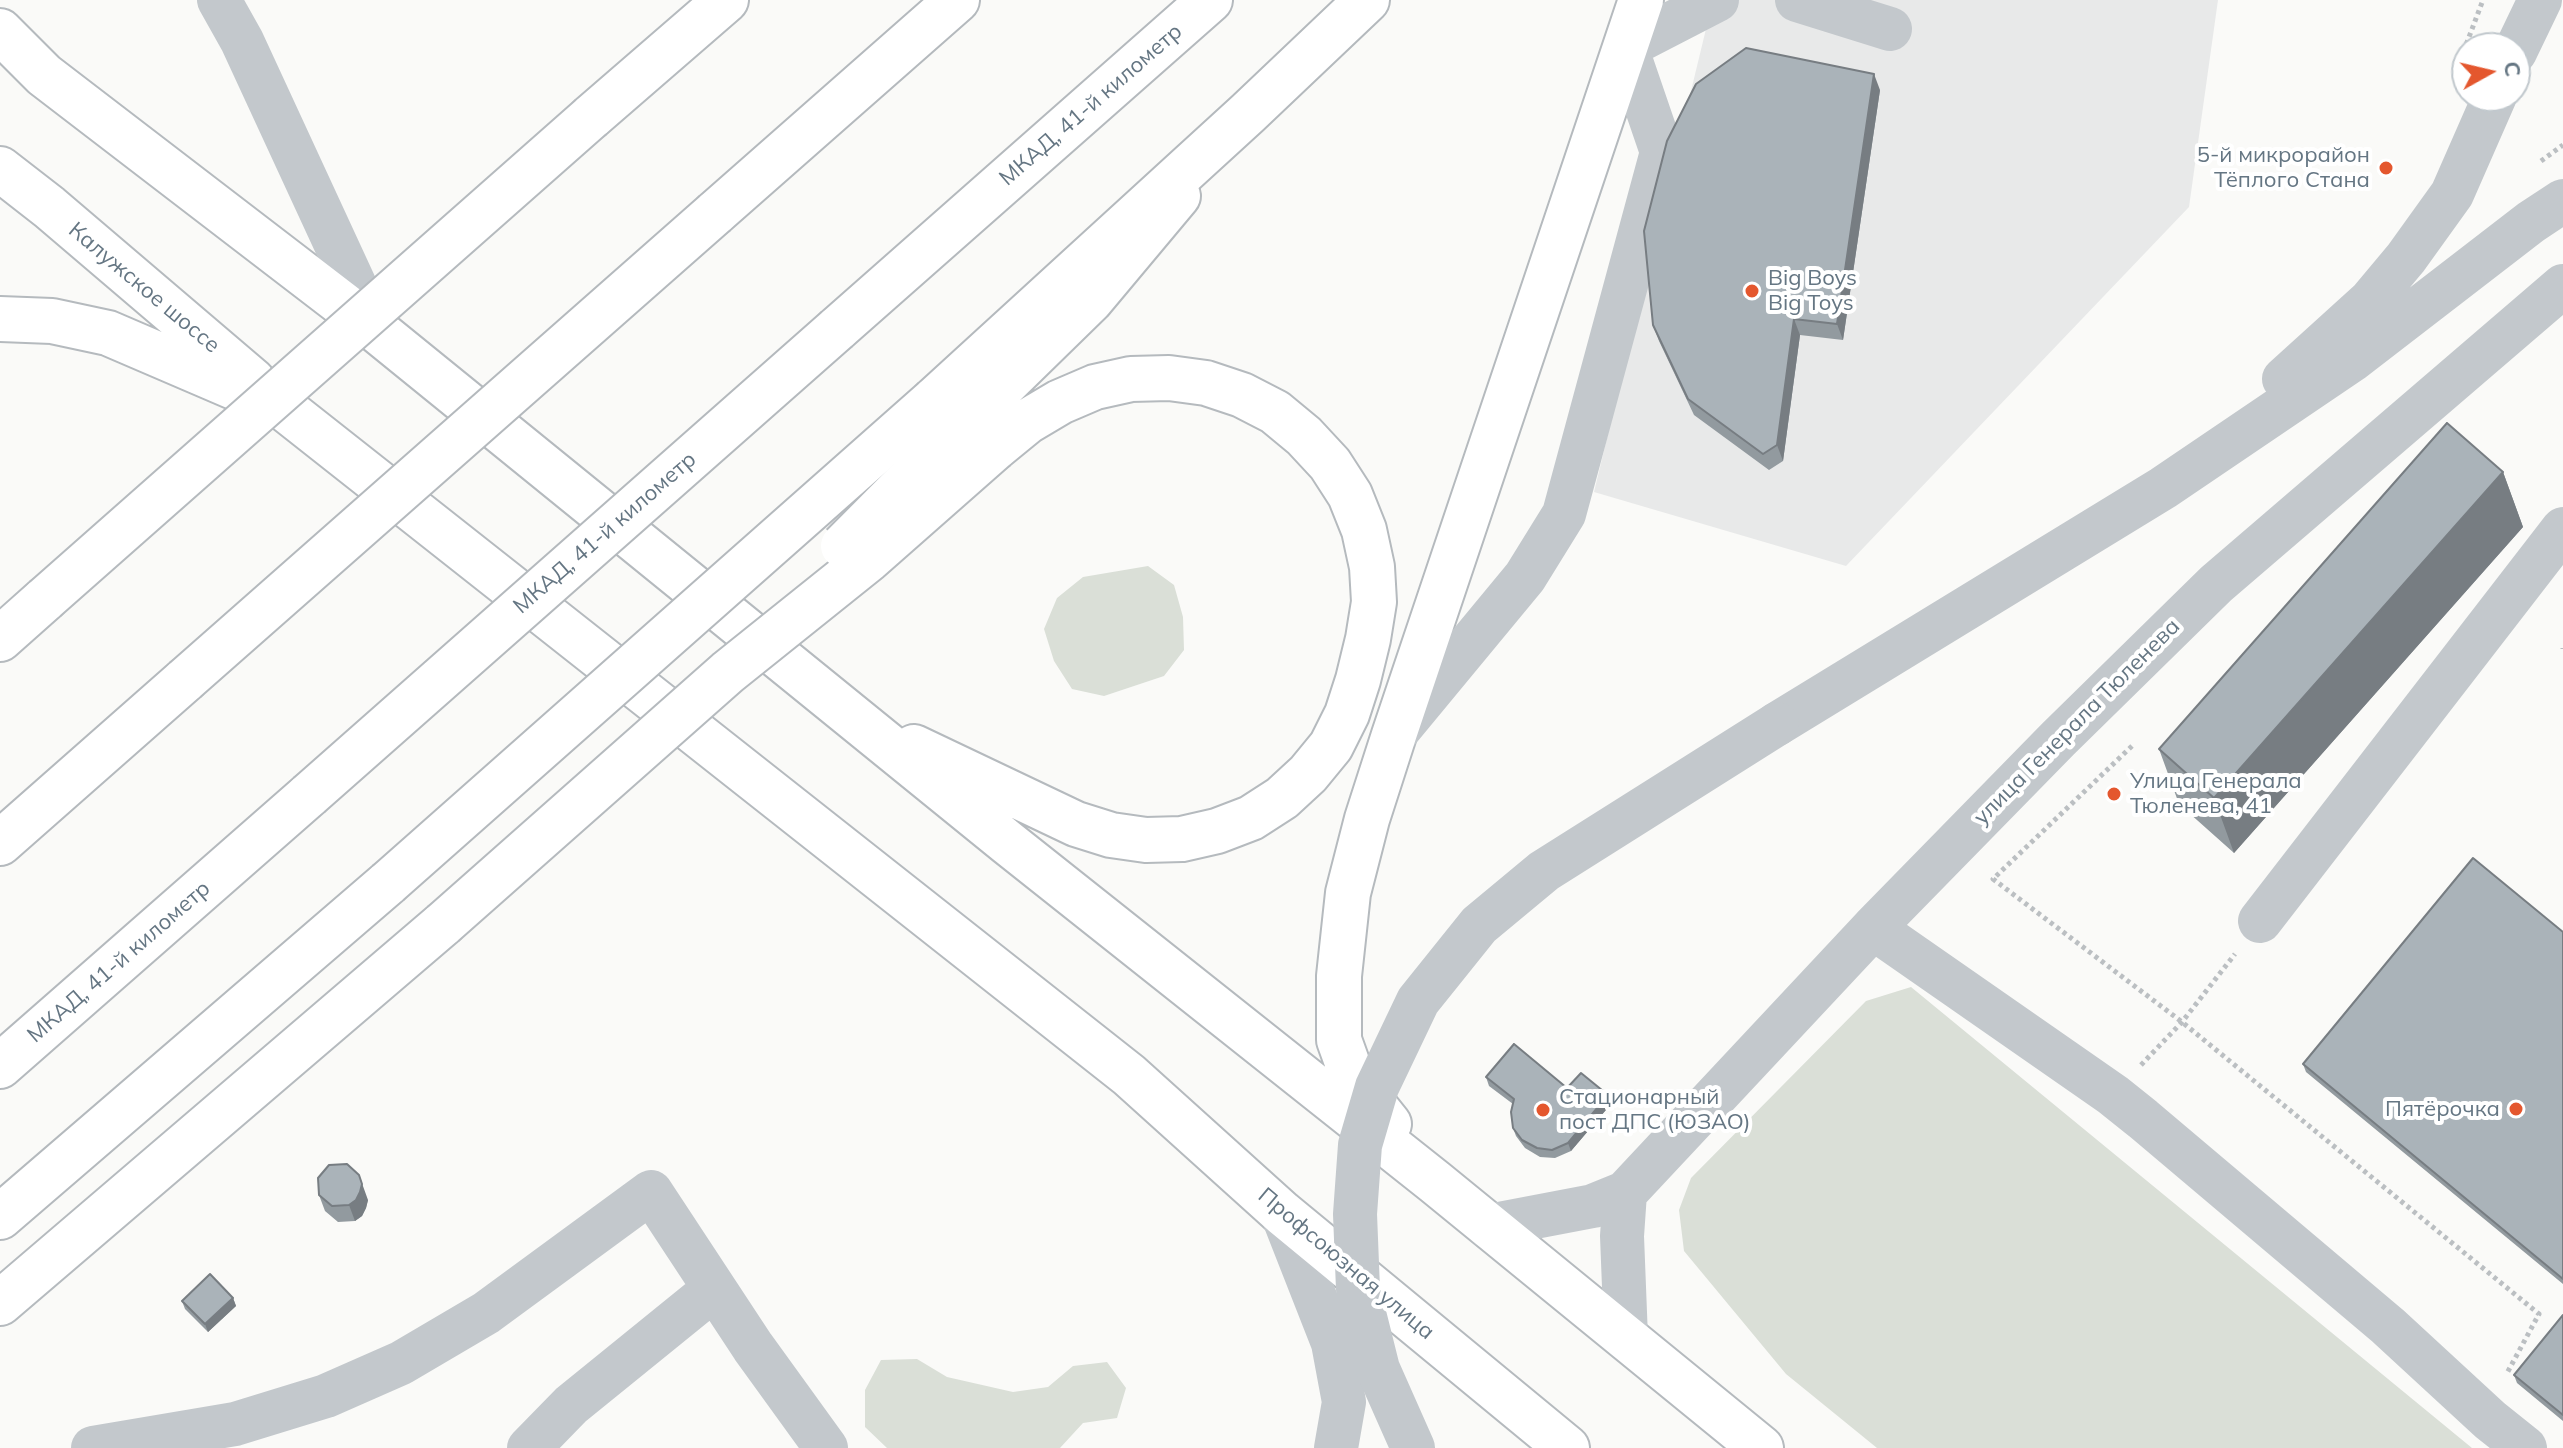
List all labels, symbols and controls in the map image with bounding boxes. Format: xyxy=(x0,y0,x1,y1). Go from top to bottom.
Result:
street label: МКАД, 41-й километр xyxy=(994,19,1188,191)
north arrow xyxy=(2451,32,2531,112)
text: С xyxy=(2498,60,2528,78)
place label: 5-й микрорайон Тёплого Стана xyxy=(2197,142,2370,194)
marker: 5-й микрорайон Тёплого Стана xyxy=(2377,159,2395,177)
street label: Калужское шоссе xyxy=(63,217,225,359)
place label: Big Boys Big Toys xyxy=(1768,265,1857,316)
marker: Big Boys Big Toys xyxy=(1743,282,1761,300)
street label: МКАД, 41-й километр xyxy=(508,447,702,619)
street label: улица Генерала Тюленева xyxy=(1968,613,2186,831)
place label: Улица Генерала Тюленева, 41 xyxy=(2130,768,2302,820)
marker: Улица Генерала Тюленева, 41 xyxy=(2105,785,2123,803)
street label: МКАД, 41-й километр xyxy=(22,876,216,1048)
place label: Стационарный пост ДПС (ЮЗАО) xyxy=(1559,1084,1750,1136)
place label: Пятёрочка xyxy=(2385,1096,2500,1122)
marker: Пятёрочка xyxy=(2507,1100,2525,1118)
marker: Стационарный пост ДПС (ЮЗАО) xyxy=(1534,1101,1552,1119)
street label: Профсоюзная улица xyxy=(1253,1183,1439,1345)

